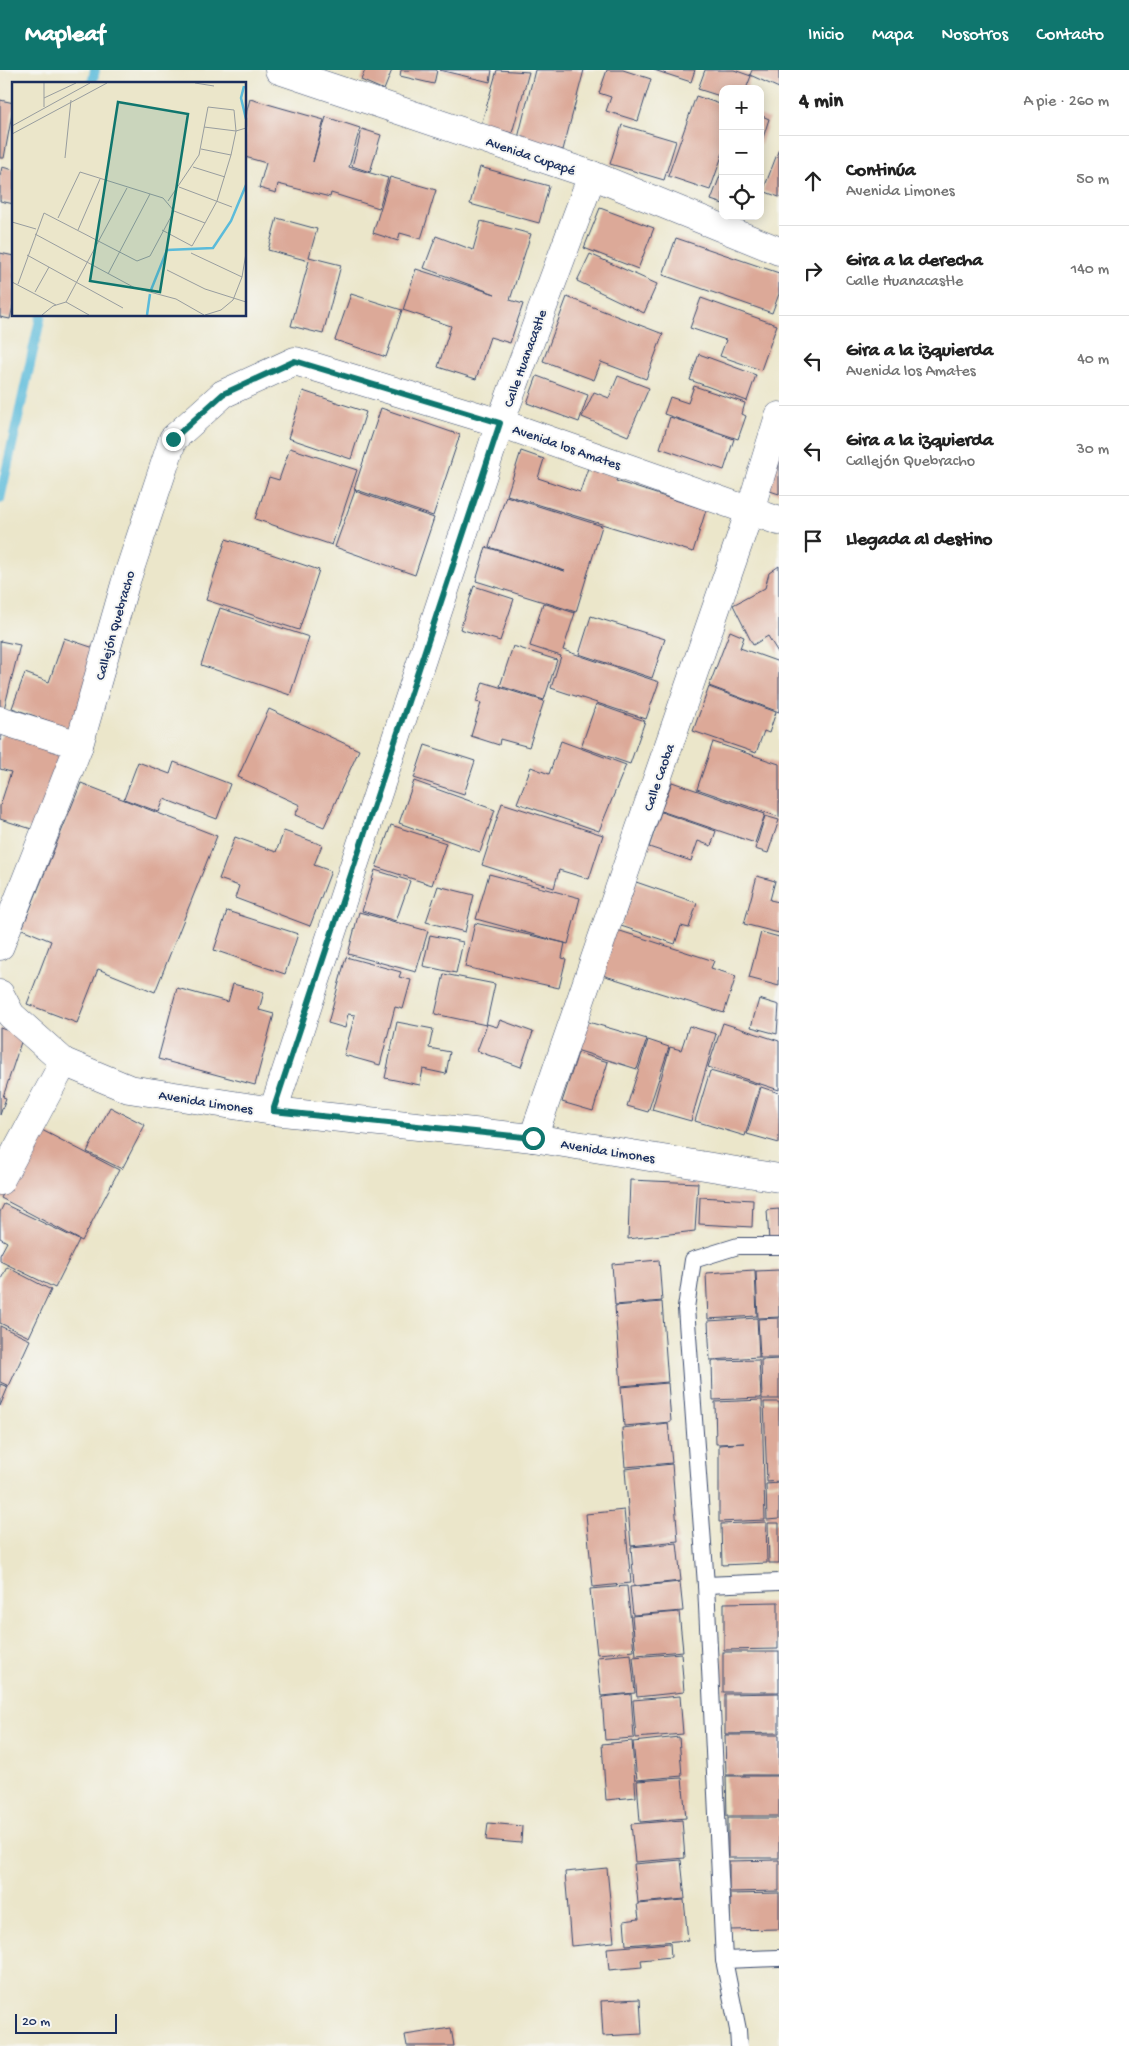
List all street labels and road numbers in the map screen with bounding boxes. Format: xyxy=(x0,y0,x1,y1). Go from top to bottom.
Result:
street label: Avenida Cupapé xyxy=(483,134,578,181)
street label: Calle Huanacastle xyxy=(501,307,552,410)
street label: Avenida los Amates xyxy=(510,422,623,475)
street label: Callejón Quebracho xyxy=(93,569,140,682)
street label: Calle Caoba xyxy=(641,741,680,814)
street label: Avenida Limones xyxy=(157,1088,255,1119)
street label: Avenida Limones xyxy=(559,1137,657,1168)

